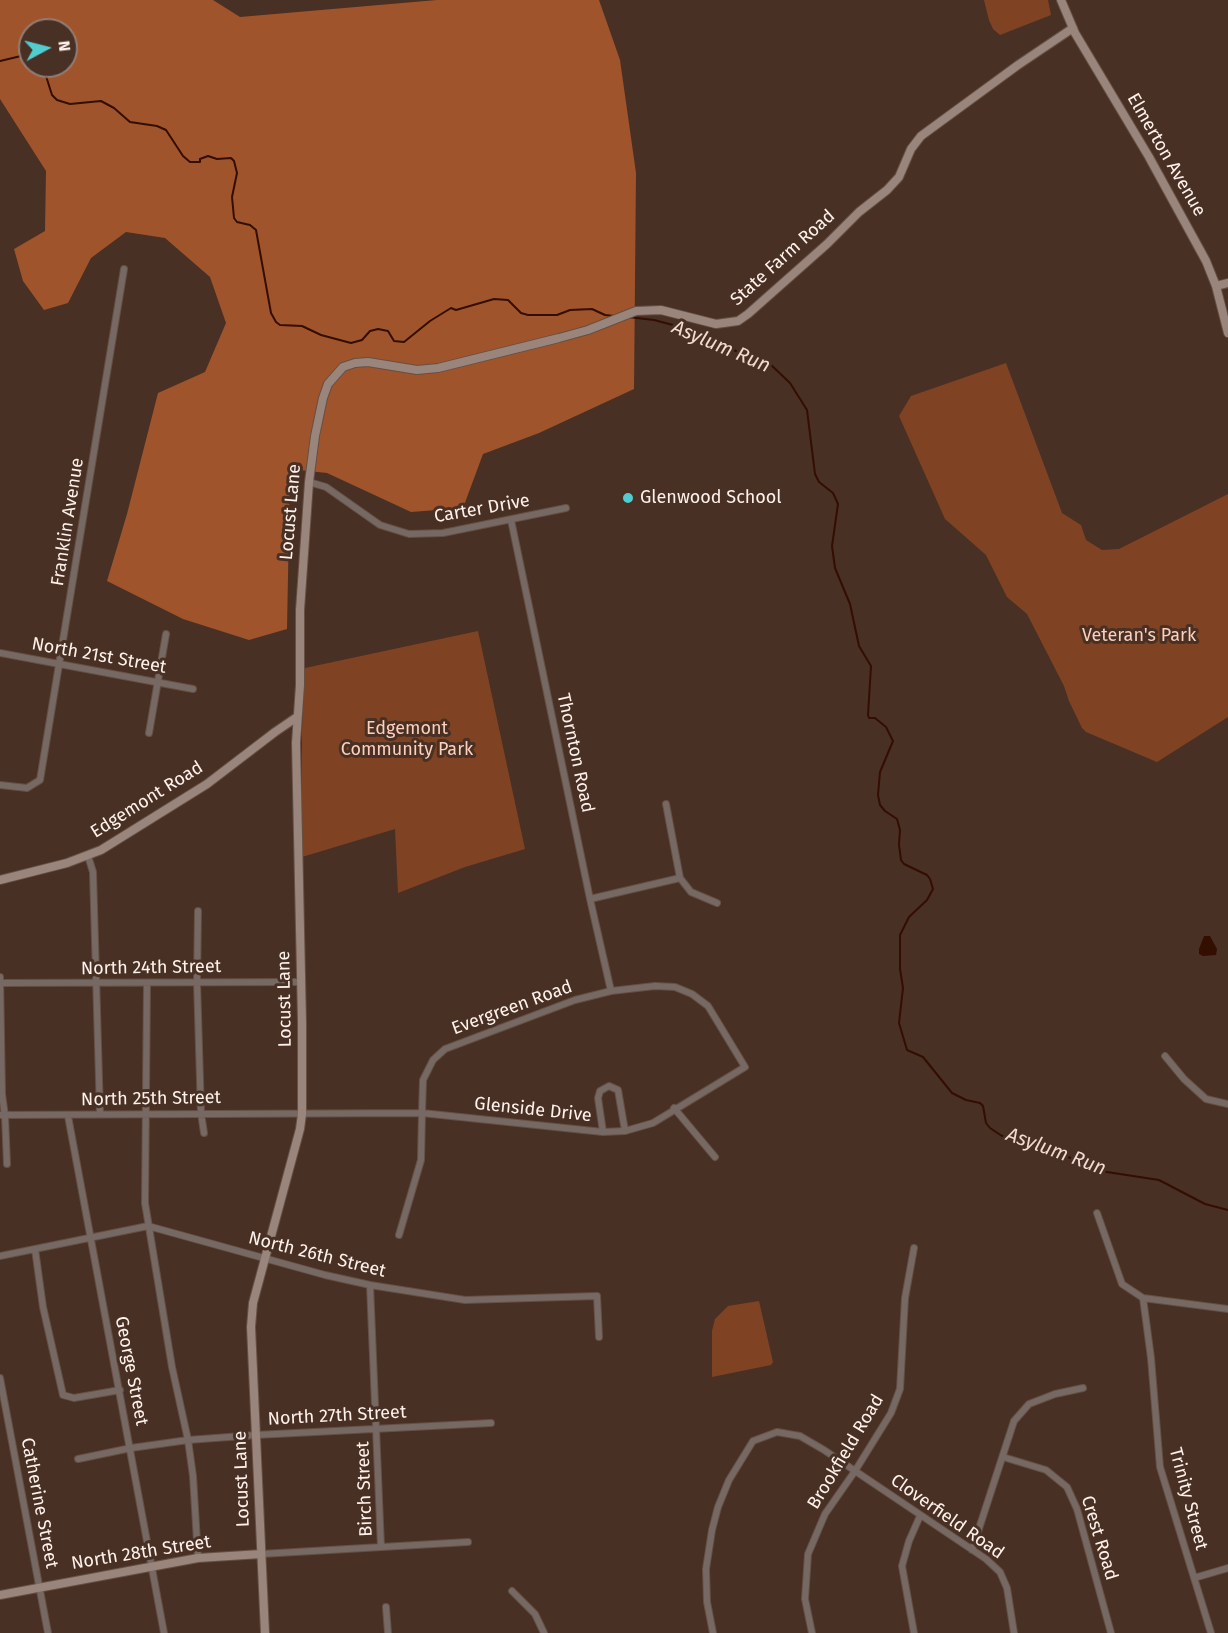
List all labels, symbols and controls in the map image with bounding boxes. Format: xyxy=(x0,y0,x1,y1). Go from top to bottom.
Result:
north arrow xyxy=(18,18,78,78)
text: N xyxy=(54,40,74,52)
street label: Elmerton Avenue xyxy=(1122,90,1210,220)
street label: State Farm Road xyxy=(726,205,840,311)
water label: Asylum Run xyxy=(668,316,774,378)
street label: Franklin Avenue xyxy=(47,456,89,588)
street label: Locust Lane xyxy=(276,463,306,561)
place label: Glenwood School xyxy=(640,487,782,509)
street label: Carter Drive xyxy=(433,490,531,528)
marker: Glenwood School xyxy=(621,491,635,505)
park label: Veteran's Park xyxy=(1082,625,1196,647)
street label: North 21st Street xyxy=(30,634,168,678)
street label: Thornton Road xyxy=(552,691,598,815)
park label: Edgemont Community Park xyxy=(341,718,473,760)
street label: Edgemont Road xyxy=(87,757,207,843)
street label: Locust Lane xyxy=(273,951,297,1047)
street label: North 24th Street xyxy=(81,956,221,980)
street label: Evergreen Road xyxy=(449,976,575,1040)
street label: North 25th Street xyxy=(81,1087,221,1111)
street label: Glenside Drive xyxy=(473,1093,593,1127)
water label: Asylum Run xyxy=(1003,1123,1109,1181)
street label: North 26th Street xyxy=(246,1227,388,1283)
street label: George Street xyxy=(110,1315,152,1427)
street label: Brookfield Road xyxy=(803,1391,889,1513)
street label: North 27th Street xyxy=(267,1402,407,1430)
street label: Locust Lane xyxy=(230,1430,254,1528)
street label: Catherine Street xyxy=(16,1436,62,1570)
street label: Birch Street xyxy=(353,1441,377,1537)
street label: Trinity Street xyxy=(1164,1445,1212,1553)
street label: Cloverfield Road xyxy=(886,1470,1008,1564)
street label: Crest Road xyxy=(1076,1493,1122,1583)
street label: North 28th Street xyxy=(70,1531,212,1575)

